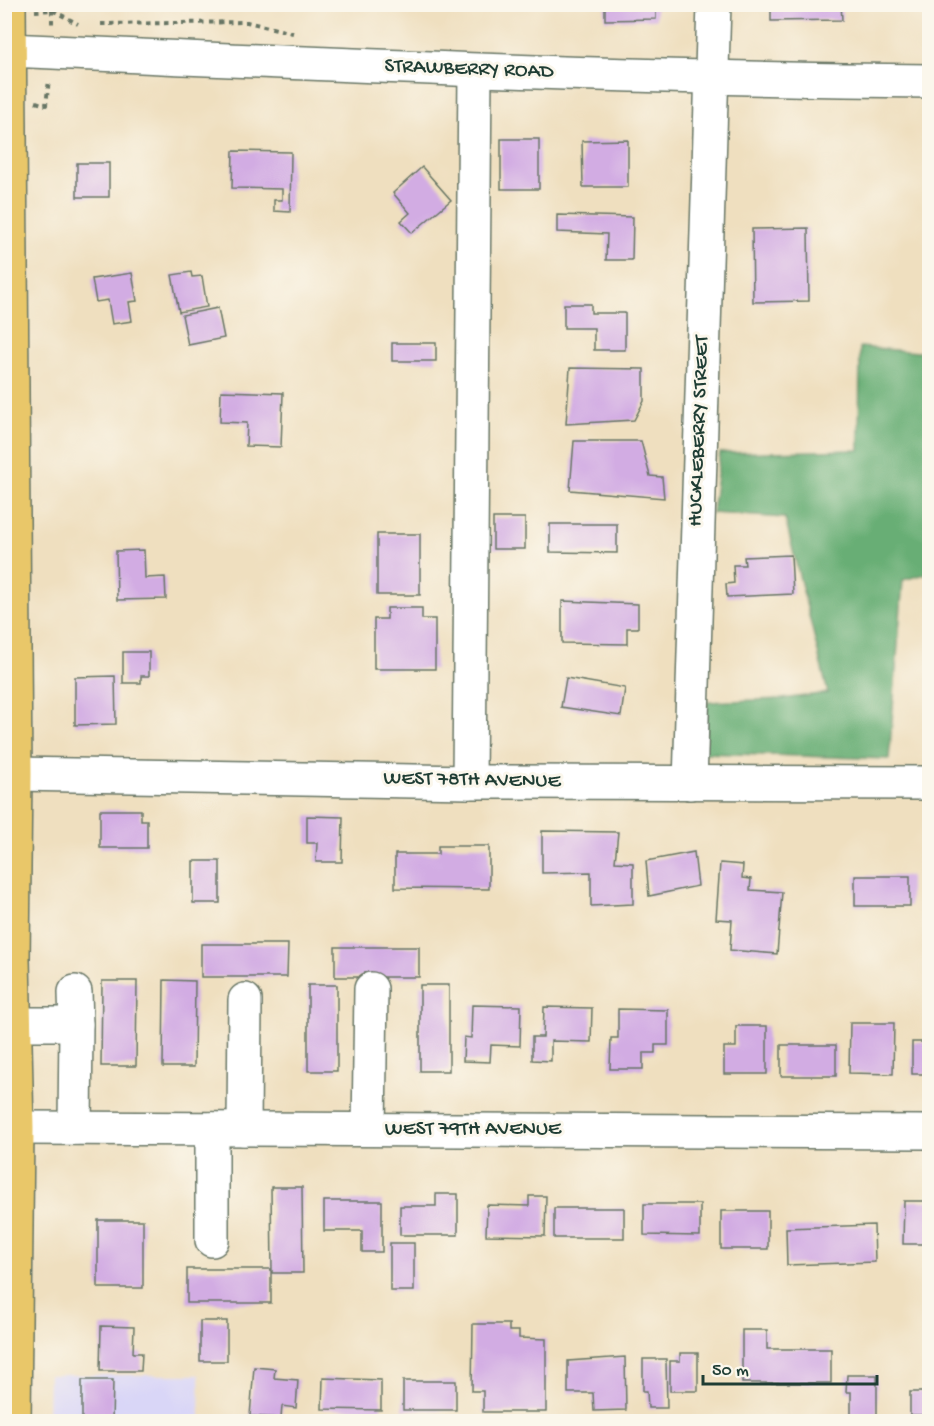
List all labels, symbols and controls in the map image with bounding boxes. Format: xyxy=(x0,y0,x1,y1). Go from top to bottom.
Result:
street label: STRAWBERRY ROAD xyxy=(384,55,554,85)
street label: HUCKLEBERRY STREET xyxy=(684,334,716,527)
street label: WEST 78TH AVENUE xyxy=(383,767,562,795)
street label: WEST 79TH AVENUE xyxy=(385,1118,562,1143)
scale bar xyxy=(703,1348,877,1386)
text: 50 m xyxy=(712,1361,749,1382)

